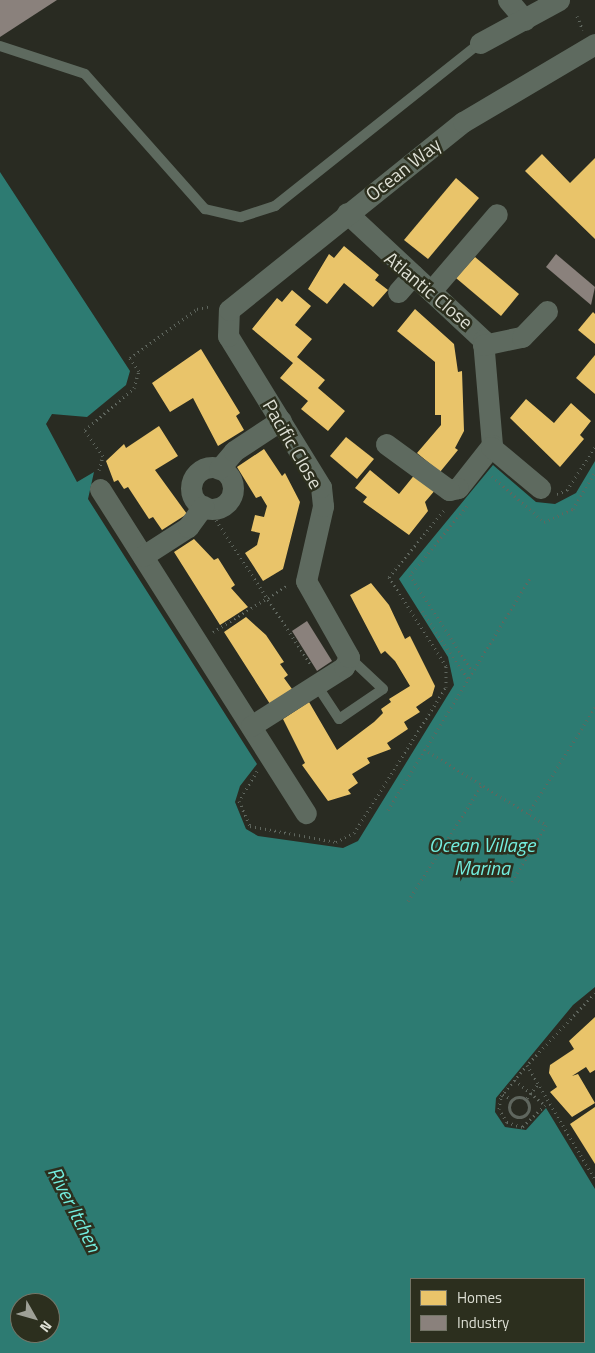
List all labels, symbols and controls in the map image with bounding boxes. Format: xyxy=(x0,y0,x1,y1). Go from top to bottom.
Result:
street label: Ocean Way xyxy=(361,133,445,205)
street label: Atlantic Close xyxy=(380,246,478,334)
street label: Pacific Close xyxy=(258,395,328,493)
water label: Ocean Village Marina xyxy=(429,833,535,880)
water label: River Itchen xyxy=(43,1162,107,1256)
legend xyxy=(410,1278,585,1343)
text: Homes xyxy=(457,1286,502,1309)
north arrow xyxy=(10,1293,60,1343)
text: Industry xyxy=(457,1311,509,1334)
text: N xyxy=(35,1317,58,1337)

